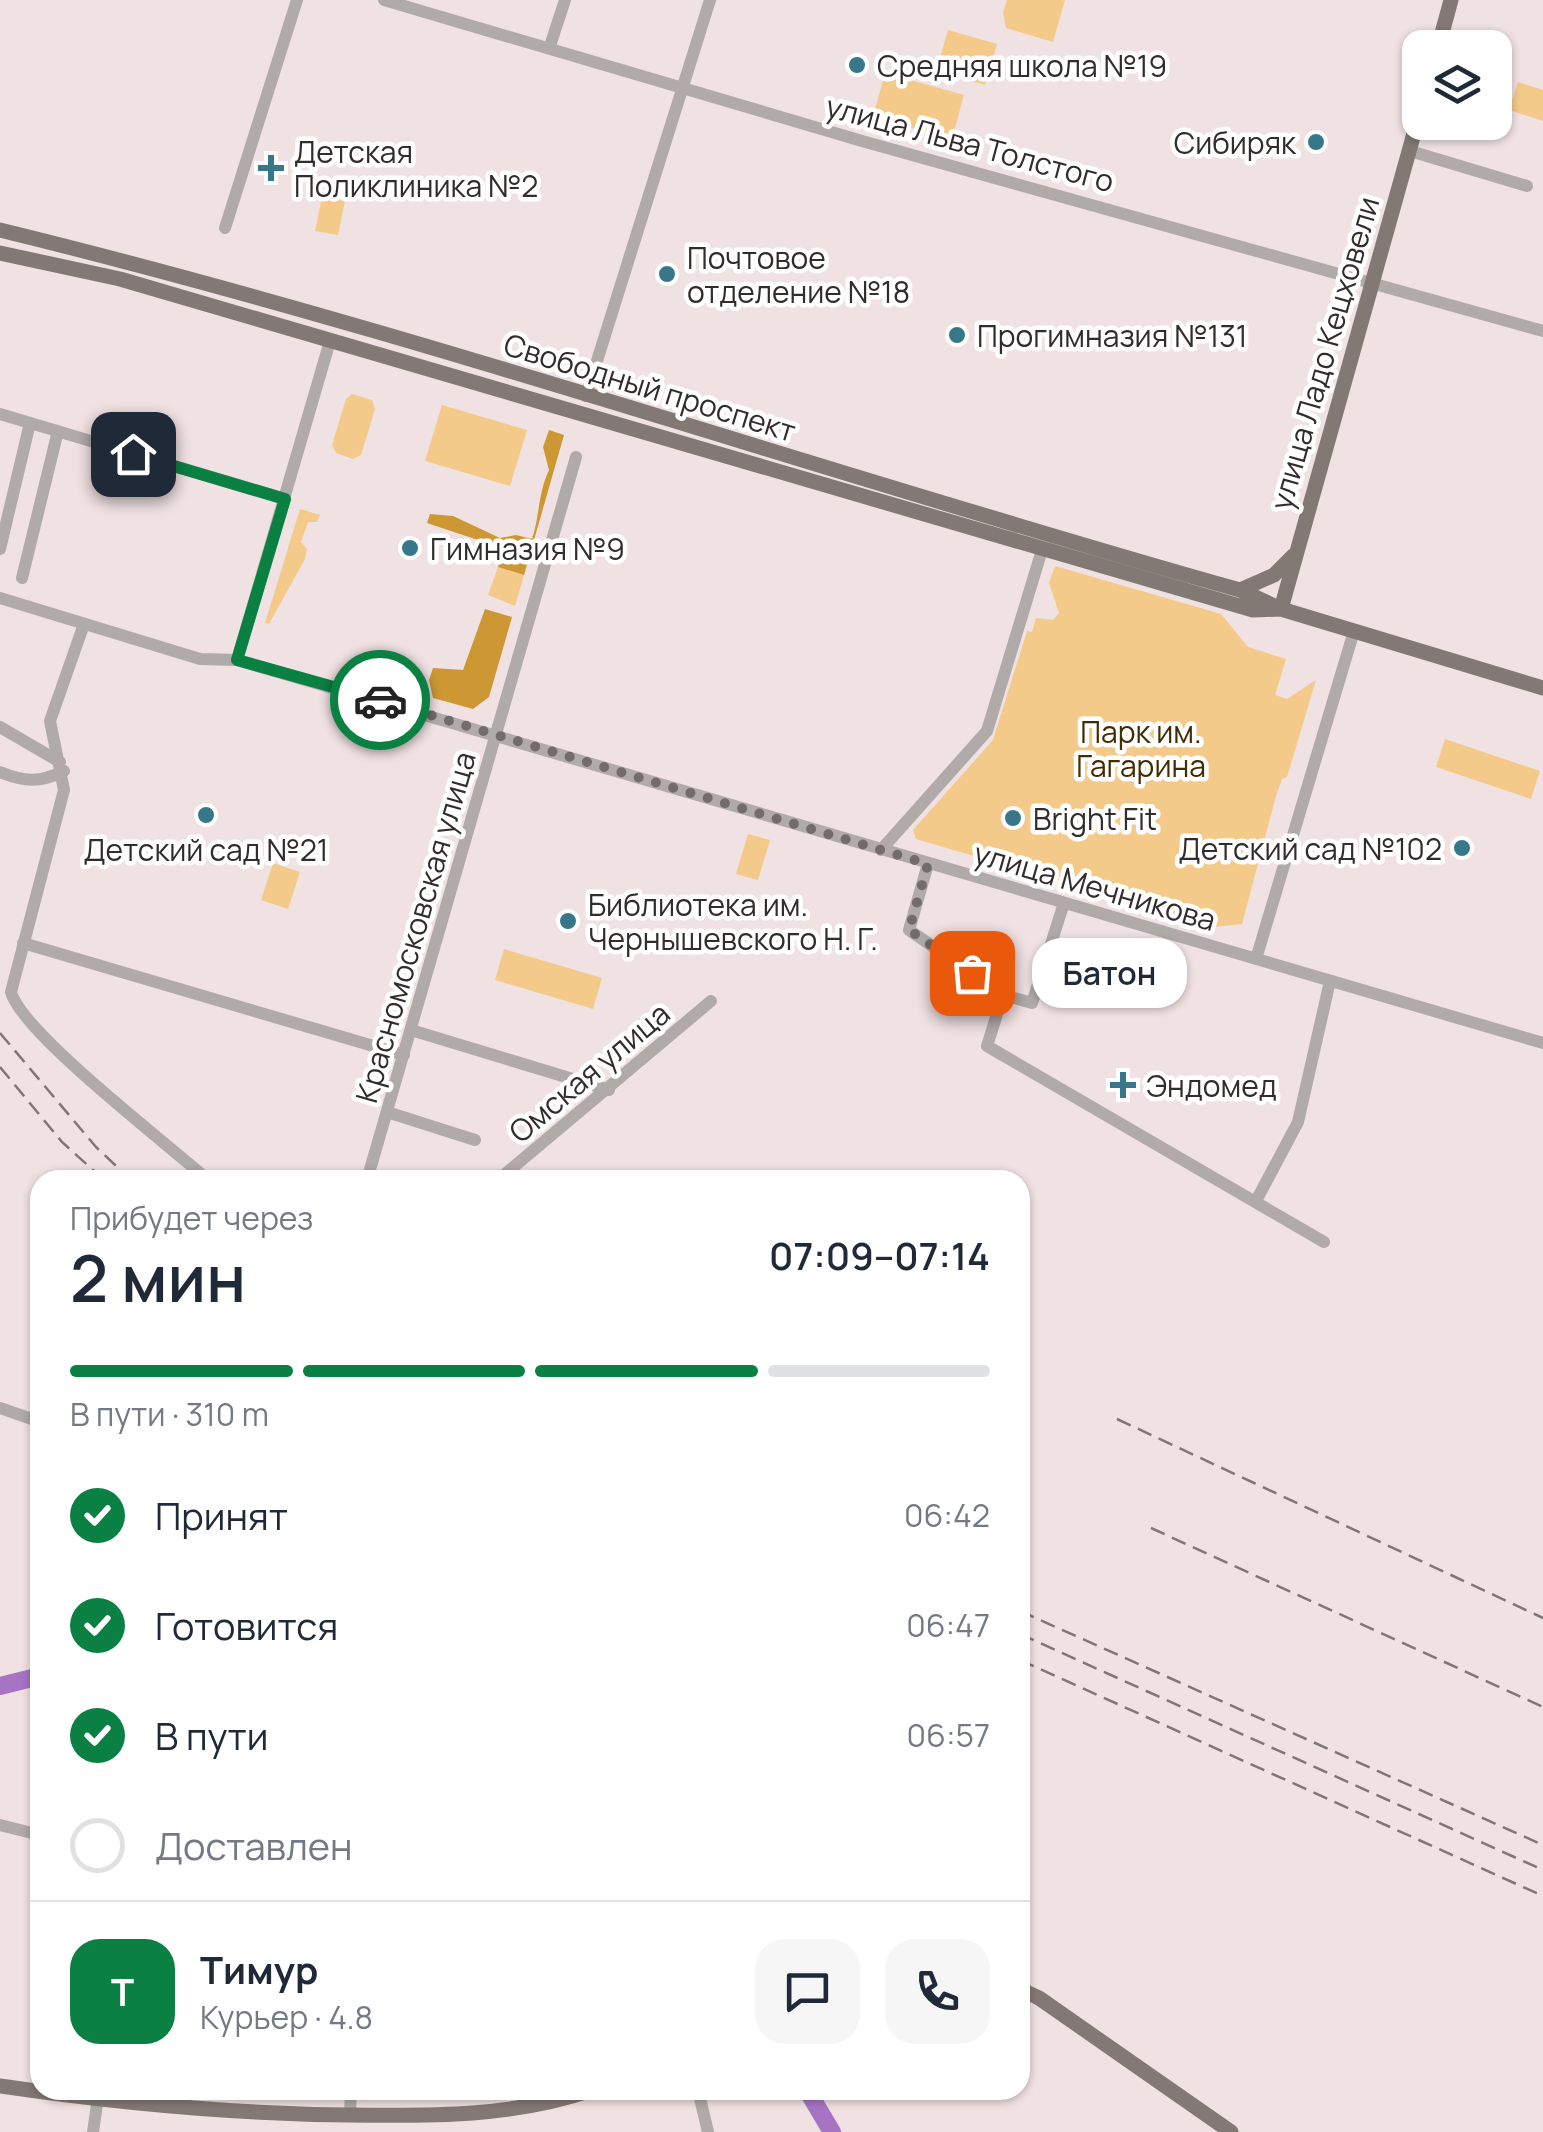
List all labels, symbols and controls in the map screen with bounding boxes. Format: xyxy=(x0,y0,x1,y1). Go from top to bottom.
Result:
map controls xyxy=(1402,30,1512,140)
button: layers xyxy=(1402,30,1512,140)
place label: Средняя школа №19 xyxy=(877,45,1167,86)
marker: Средняя школа №19 xyxy=(846,54,868,76)
street label: улица Льва Толстого xyxy=(821,85,1119,201)
place label: Сибиряк xyxy=(1174,122,1297,163)
place label: Детская Поликлиника №2 xyxy=(294,131,538,206)
marker: Сибиряк xyxy=(1305,131,1327,153)
marker: Детская Поликлиника №2 xyxy=(258,155,284,181)
street label: улица Ладо Кецховели xyxy=(1260,192,1388,514)
place label: Почтовое отделение №18 xyxy=(687,237,910,312)
marker: Почтовое отделение №18 xyxy=(656,263,678,285)
place label: Прогимназия №131 xyxy=(977,315,1247,356)
street label: Свободный проспект xyxy=(499,323,801,451)
marker: Прогимназия №131 xyxy=(946,324,968,346)
pin xyxy=(91,412,176,497)
icon: home xyxy=(106,427,161,482)
place label: Гимназия №9 xyxy=(430,528,625,569)
marker: Гимназия №9 xyxy=(399,537,421,559)
courier xyxy=(330,650,430,750)
icon: car xyxy=(353,673,408,728)
park label: Парк им. Гагарина xyxy=(1076,711,1206,786)
street label: Красномосковская улица xyxy=(345,747,485,1107)
place label: Bright Fit xyxy=(1033,798,1157,839)
marker: Детский сад №21 xyxy=(195,804,217,826)
marker: Bright Fit xyxy=(1002,807,1024,829)
place label: Детский сад №102 xyxy=(1179,828,1442,869)
place label: Детский сад №21 xyxy=(83,829,329,870)
street label: улица Мечникова xyxy=(969,832,1221,940)
marker: Детский сад №102 xyxy=(1451,837,1473,859)
place label: Библиотека им. Чернышевского Н. Г. xyxy=(588,884,878,959)
marker: Библиотека им. Чернышевского Н. Г. xyxy=(557,910,579,932)
pin xyxy=(930,931,1015,1016)
callout: Батон xyxy=(1032,938,1187,1008)
icon: bag xyxy=(945,946,1000,1001)
text: Батон xyxy=(1063,951,1156,995)
street label: Омская улица xyxy=(500,993,678,1151)
place label: Эндомед xyxy=(1146,1065,1277,1106)
marker: Эндомед xyxy=(1110,1072,1136,1098)
text: Прибудет через xyxy=(70,1196,313,1240)
text: 07:09–07:14 xyxy=(769,1229,990,1281)
text: 2 мин xyxy=(70,1233,246,1322)
text: В пути · 310 m xyxy=(70,1392,269,1436)
icon: check xyxy=(70,1488,125,1543)
text: Принят xyxy=(155,1489,288,1541)
text: 06:42 xyxy=(904,1493,990,1537)
icon: check xyxy=(70,1598,125,1653)
text: Готовится xyxy=(155,1599,338,1651)
text: 06:47 xyxy=(906,1603,990,1647)
icon: check xyxy=(70,1708,125,1763)
text: В пути xyxy=(155,1709,268,1761)
text: 06:57 xyxy=(907,1713,990,1757)
text: Доставлен xyxy=(155,1819,353,1871)
button: chat xyxy=(755,1939,860,2044)
button: phone xyxy=(885,1939,990,2044)
text: Тимур xyxy=(200,1943,318,1995)
text: Т xyxy=(111,1965,134,2017)
text: Курьер · 4.8 xyxy=(200,1995,373,2039)

